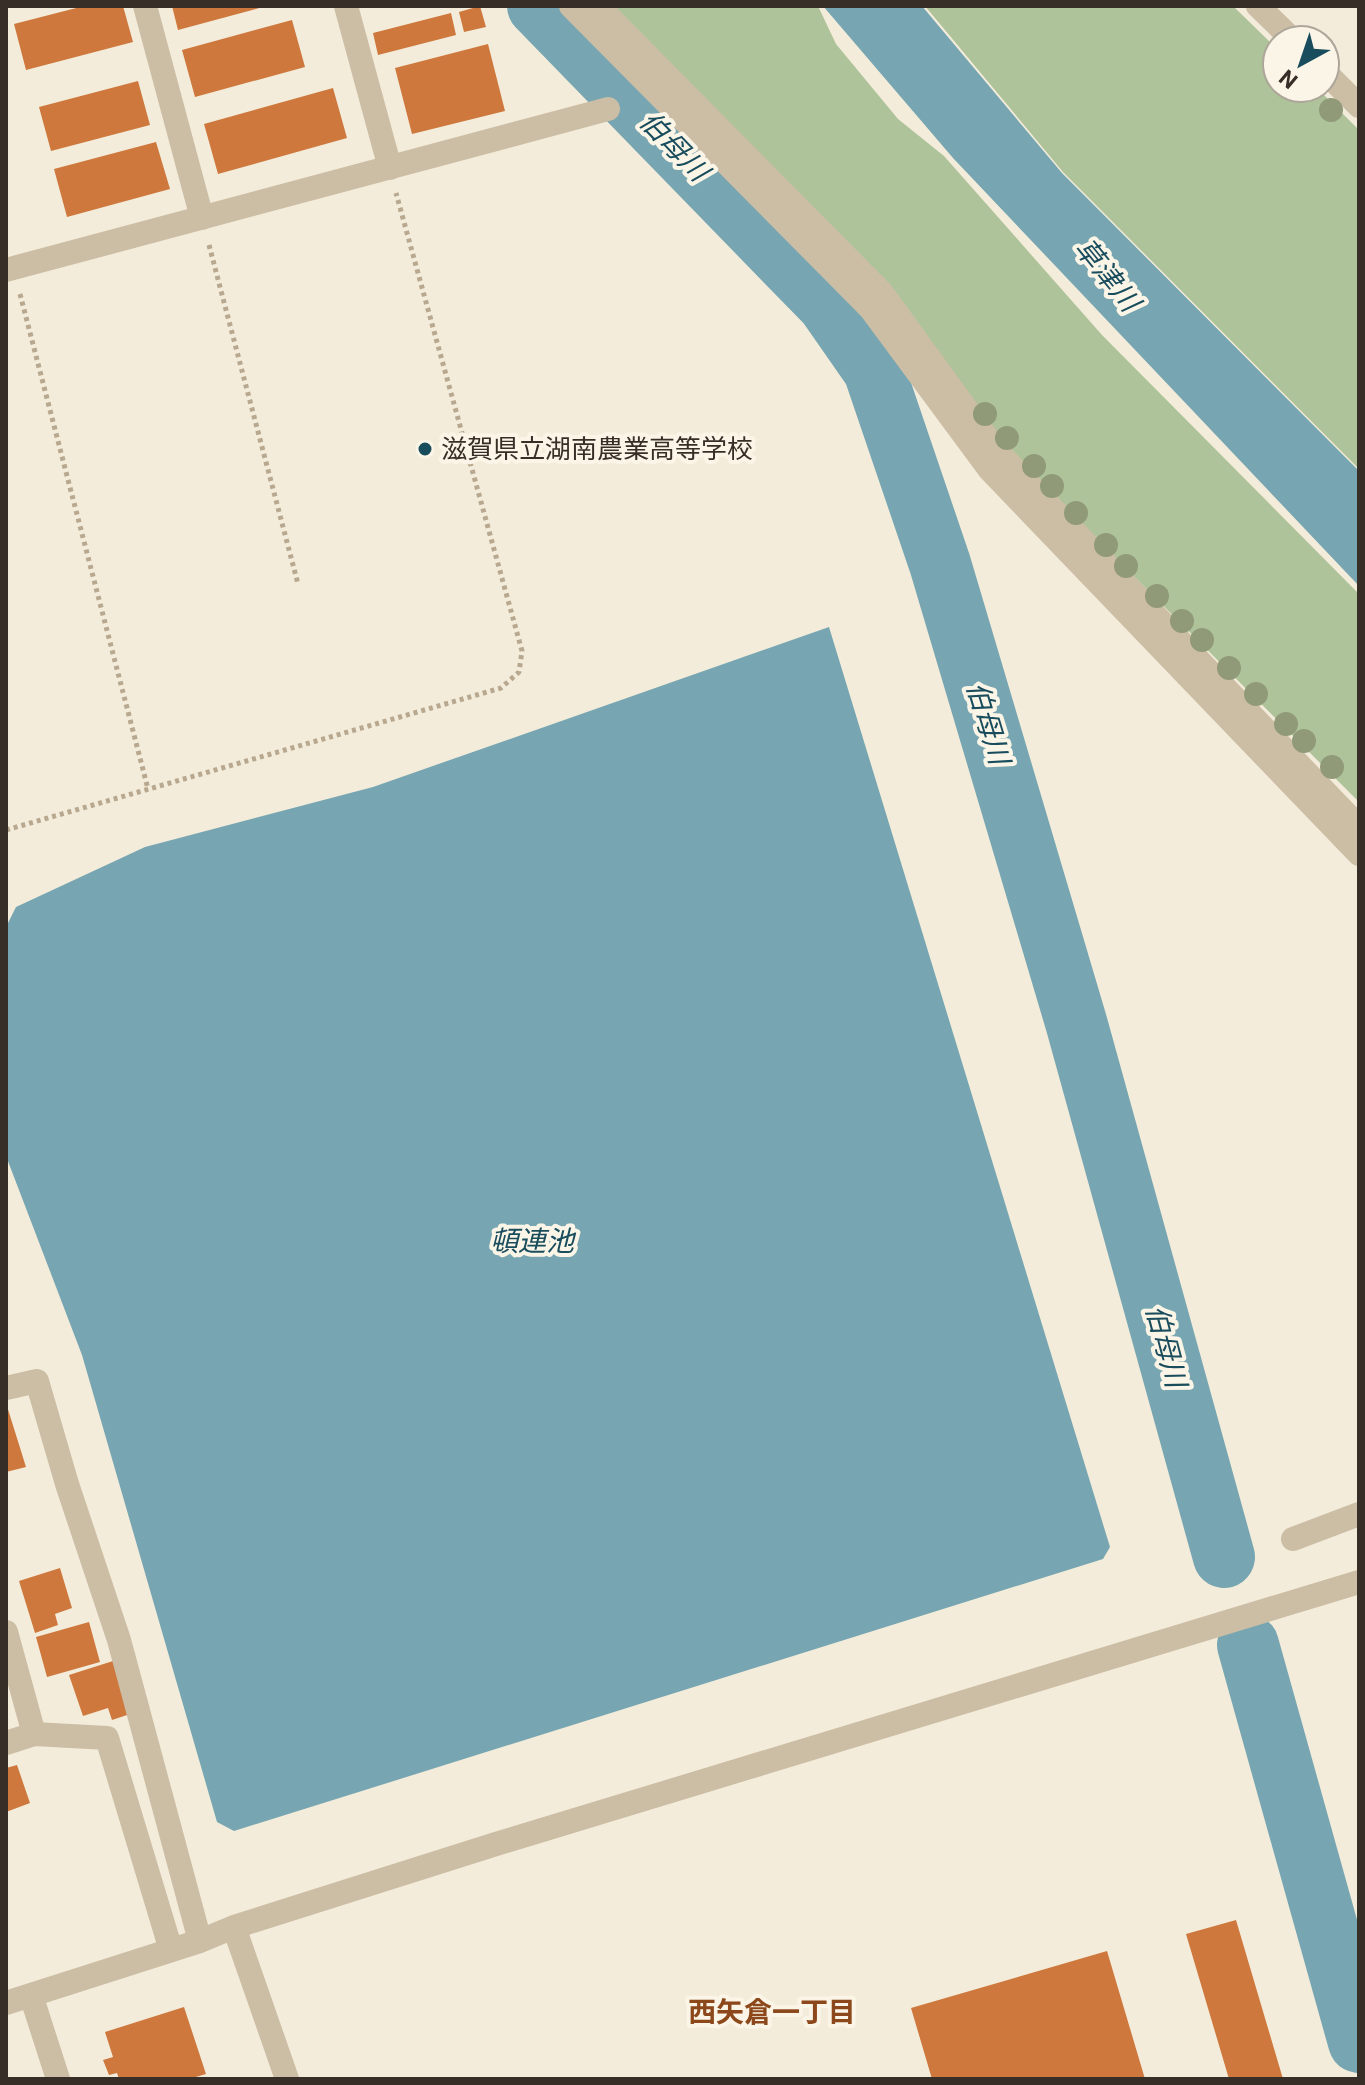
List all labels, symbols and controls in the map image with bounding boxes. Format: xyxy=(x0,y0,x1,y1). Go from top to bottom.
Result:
north arrow xyxy=(1261,24,1341,104)
text: N xyxy=(1274,64,1302,94)
water label: 伯母川 xyxy=(633,104,717,190)
water label: 草津川 xyxy=(1068,232,1148,320)
place label: 滋賀県立湖南農業高等学校 xyxy=(441,434,753,464)
marker: 滋賀県立湖南農業高等学校 xyxy=(416,440,434,458)
water label: 伯母川 xyxy=(960,678,1017,771)
water label: 頓連池 xyxy=(490,1225,577,1258)
water label: 伯母川 xyxy=(1139,1301,1194,1394)
district label: 西矢倉一丁目 xyxy=(688,1996,856,2029)

